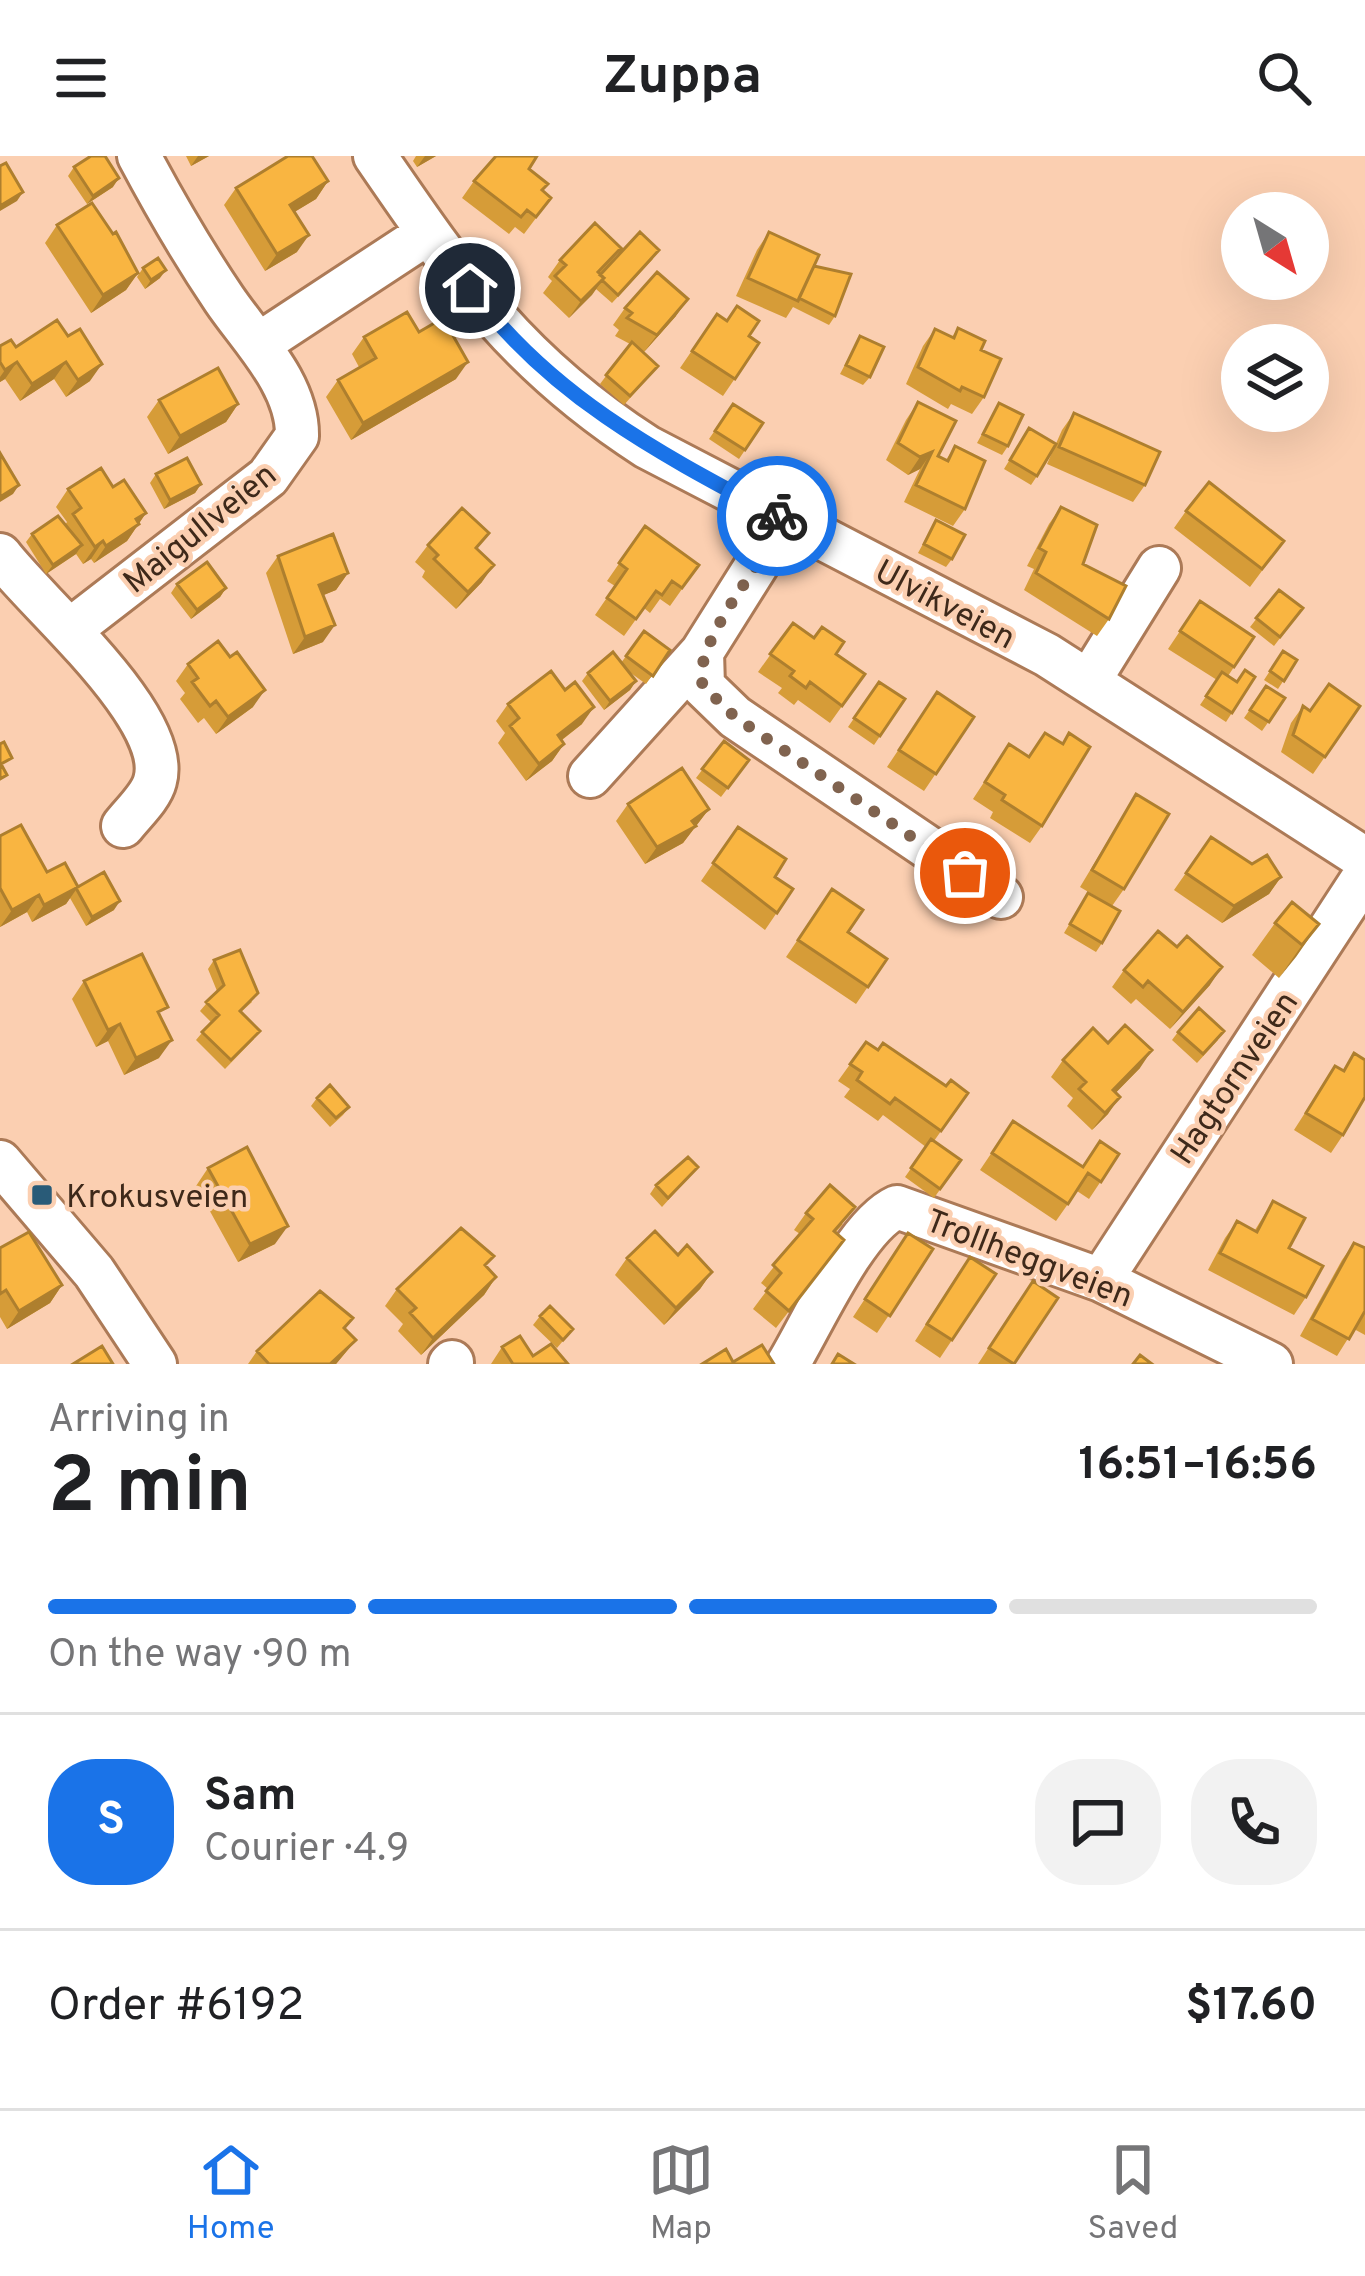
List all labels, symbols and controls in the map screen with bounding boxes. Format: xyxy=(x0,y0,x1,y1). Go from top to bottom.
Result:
text: Zuppa xyxy=(603,44,762,113)
icon: menu xyxy=(48,45,114,111)
icon: search xyxy=(1251,45,1317,111)
north arrow xyxy=(1221,192,1329,300)
map controls xyxy=(1221,192,1329,432)
pin xyxy=(419,237,521,339)
icon: home xyxy=(437,255,503,321)
button: layers xyxy=(1221,324,1329,432)
street label: Maigullveien xyxy=(116,455,287,605)
courier xyxy=(717,456,837,576)
icon: bike xyxy=(744,483,810,549)
street label: Ulvikveien xyxy=(867,552,1022,661)
pin xyxy=(914,822,1016,924)
icon: bag xyxy=(932,840,998,906)
street label: Hagtornveien xyxy=(1163,985,1310,1174)
place label: Krokusveien xyxy=(66,1178,248,1220)
marker: Krokusveien xyxy=(29,1182,55,1208)
street label: Trollheggveien xyxy=(919,1202,1138,1319)
text: Arriving in xyxy=(48,1397,230,1446)
text: 16:51–16:56 xyxy=(1079,1438,1317,1495)
text: 2 min xyxy=(48,1441,252,1540)
text: On the way · 90 m xyxy=(48,1632,352,1681)
button: chat xyxy=(1035,1759,1161,1885)
button: phone xyxy=(1191,1759,1317,1885)
text: Sam xyxy=(204,1769,296,1826)
text: S xyxy=(97,1793,125,1850)
text: Courier · 4.9 xyxy=(204,1826,409,1875)
text: Order #6192 xyxy=(48,1979,304,2036)
text: $17.60 xyxy=(1185,1979,1317,2036)
tab: Home xyxy=(187,2137,274,2251)
tab: Map xyxy=(648,2137,714,2251)
tab: Saved xyxy=(1088,2137,1178,2251)

